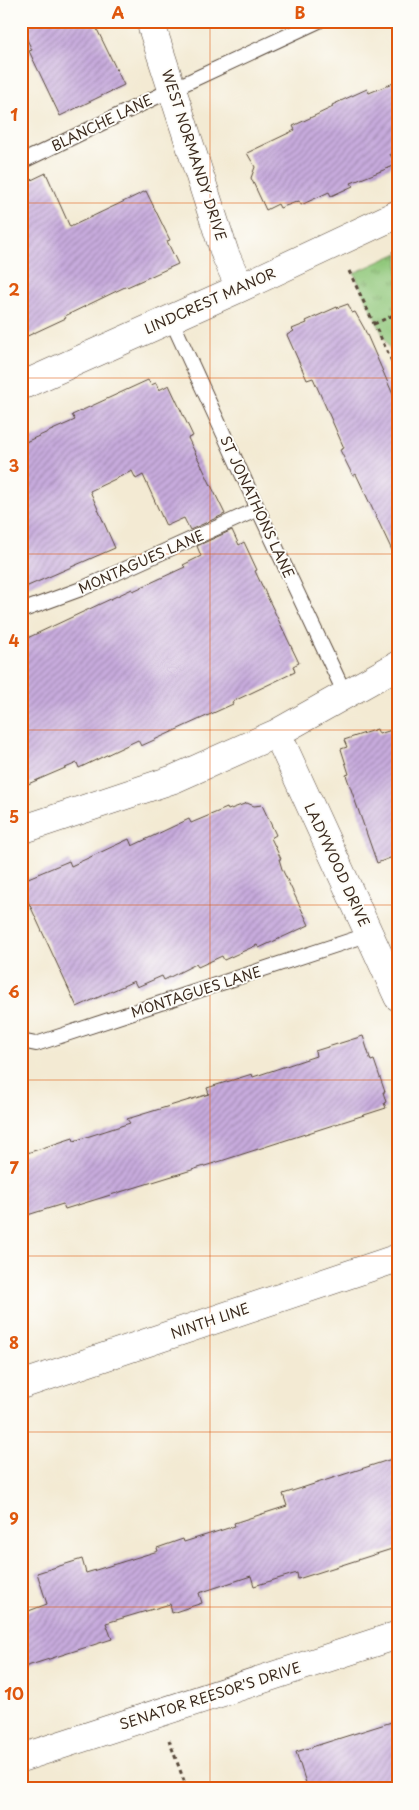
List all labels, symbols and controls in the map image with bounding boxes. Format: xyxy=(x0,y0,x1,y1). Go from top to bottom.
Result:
text: A xyxy=(112,0,125,24)
text: B xyxy=(295,0,306,24)
street label: WEST NORMANDY DRIVE xyxy=(157,66,232,243)
street label: BLANCHE LANE xyxy=(48,89,156,156)
text: 1 xyxy=(10,102,18,126)
street label: LINDCREST MANOR xyxy=(141,262,279,339)
text: 2 xyxy=(8,277,20,301)
street label: ST JONATHONS LANE xyxy=(215,432,300,581)
text: 3 xyxy=(9,453,19,477)
street label: MONTAGUES LANE xyxy=(75,524,207,599)
text: 4 xyxy=(9,628,20,652)
street label: LADYWOOD DRIVE xyxy=(300,800,375,930)
text: 5 xyxy=(9,804,19,828)
street label: MONTAGUES LANE xyxy=(128,961,264,1022)
text: 6 xyxy=(8,979,20,1003)
text: 7 xyxy=(9,1155,19,1179)
street label: NINTH LINE xyxy=(168,1297,252,1344)
text: 8 xyxy=(9,1330,19,1354)
text: 9 xyxy=(9,1506,19,1530)
street label: SENATOR REESOR'S DRIVE xyxy=(116,1656,303,1735)
text: 10 xyxy=(4,1681,24,1705)

